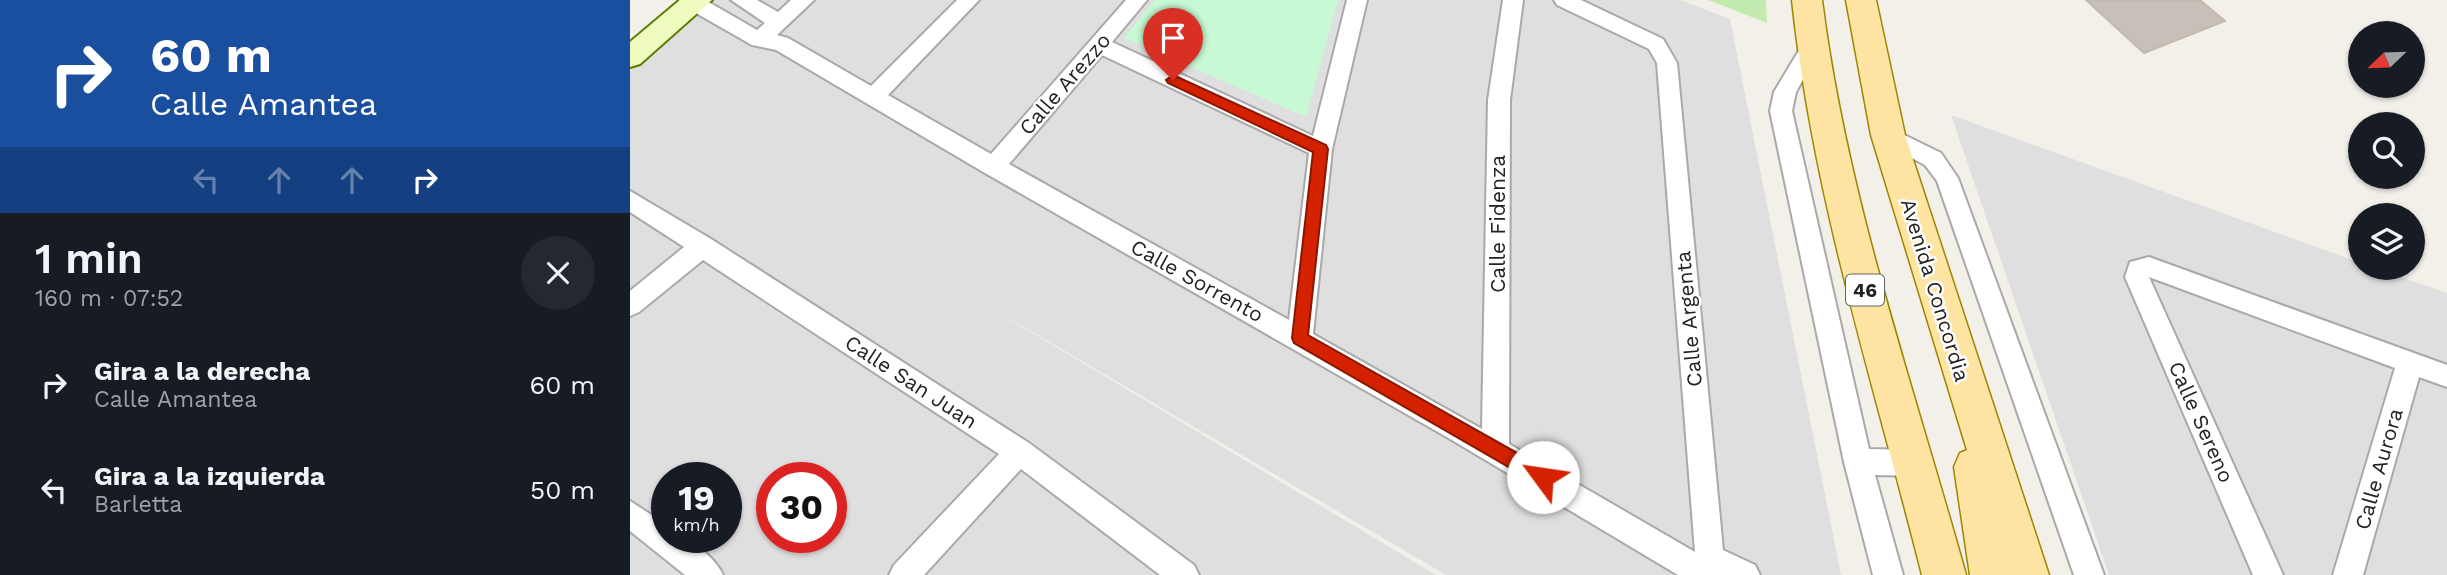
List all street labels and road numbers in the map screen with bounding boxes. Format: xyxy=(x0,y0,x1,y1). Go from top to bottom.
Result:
street label: Calle Arezzo xyxy=(1014,28,1116,140)
street label: Calle Fidenza xyxy=(1485,155,1510,293)
street label: Avenida Concordia xyxy=(1896,195,1975,384)
street label: Calle Sorrento xyxy=(1127,234,1268,327)
street label: Calle Argenta xyxy=(1670,250,1707,388)
road number: 46 xyxy=(1846,274,1884,306)
street label: Calle San Juan xyxy=(840,329,982,434)
street label: Calle Sereno xyxy=(2164,357,2239,486)
street label: Calle Aurora xyxy=(2349,405,2408,532)

